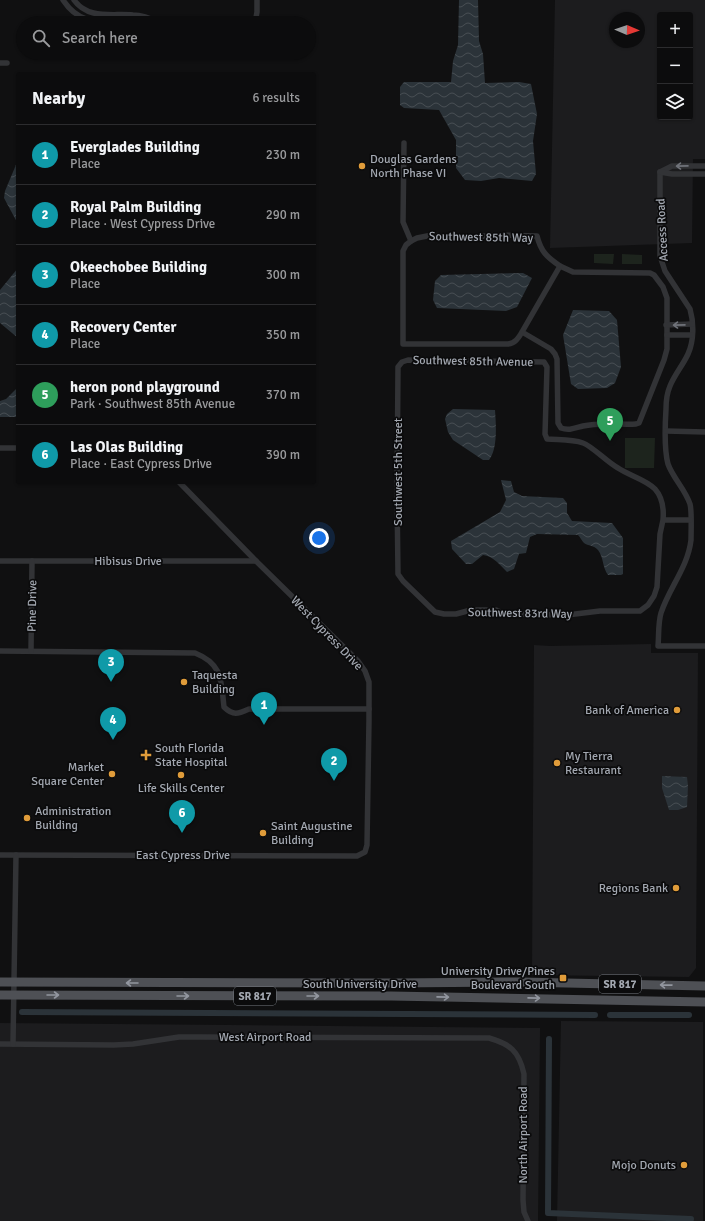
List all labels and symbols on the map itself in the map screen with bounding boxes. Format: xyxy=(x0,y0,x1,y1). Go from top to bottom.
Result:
north arrow xyxy=(609,12,645,48)
place label: Douglas Gardens North Phase VI xyxy=(370,152,457,181)
marker: Douglas Gardens North Phase VI xyxy=(357,161,367,171)
one-way arrow xyxy=(676,162,689,170)
street label: Access Road xyxy=(653,198,672,262)
street label: Southwest 85th Way xyxy=(429,229,534,246)
one-way arrow xyxy=(673,321,686,329)
street label: Southwest 85th Avenue xyxy=(413,353,533,370)
pin: 5 xyxy=(597,408,623,441)
street label: Southwest 5th Street xyxy=(391,418,406,526)
your location xyxy=(309,528,329,548)
street label: Hibisus Drive xyxy=(94,554,162,569)
street label: Pine Drive xyxy=(25,580,40,632)
street label: West Cypress Drive xyxy=(287,593,366,674)
street label: Southwest 83rd Way xyxy=(468,605,573,622)
pin: 3 xyxy=(98,649,124,682)
place label: Taquesta Building xyxy=(192,668,237,697)
marker: Taquesta Building xyxy=(179,677,189,687)
pin: 1 xyxy=(251,692,277,725)
place label: Bank of America xyxy=(585,703,669,718)
marker: Bank of America xyxy=(672,705,682,715)
pin: 4 xyxy=(100,707,126,740)
place label: South Florida State Hospital xyxy=(155,741,228,770)
pin: 2 xyxy=(321,748,347,781)
marker: South Florida State Hospital xyxy=(140,749,152,761)
place label: My Tierra Restaurant xyxy=(565,749,621,778)
marker: My Tierra Restaurant xyxy=(552,758,562,768)
place label: Market Square Center xyxy=(31,760,105,789)
marker: Market Square Center xyxy=(107,769,117,779)
marker: Life Skills Center xyxy=(176,770,186,780)
place label: Life Skills Center xyxy=(138,781,225,796)
pin: 6 xyxy=(169,800,195,833)
place label: Administration Building xyxy=(35,804,111,833)
marker: Administration Building xyxy=(22,813,32,823)
place label: Saint Augustine Building xyxy=(271,819,352,848)
marker: Saint Augustine Building xyxy=(258,828,268,838)
street label: East Cypress Drive xyxy=(136,848,230,863)
place label: Regions Bank xyxy=(599,881,668,896)
marker: Regions Bank xyxy=(671,883,681,893)
place label: University Drive/Pines Boulevard South xyxy=(441,964,555,993)
marker: University Drive/Pines Boulevard South xyxy=(558,973,568,983)
road number: SR 817 xyxy=(599,975,641,993)
street label: South University Drive xyxy=(303,977,417,992)
one-way arrow xyxy=(126,979,139,987)
one-way arrow xyxy=(660,981,673,988)
road number: SR 817 xyxy=(234,987,276,1005)
one-way arrow xyxy=(46,991,59,999)
one-way arrow xyxy=(176,992,189,999)
one-way arrow xyxy=(306,992,319,1000)
one-way arrow xyxy=(436,993,449,1001)
one-way arrow xyxy=(527,994,540,1002)
street label: West Airport Road xyxy=(219,1030,311,1045)
street label: North Airport Road xyxy=(516,1086,531,1184)
place label: Mojo Donuts xyxy=(611,1158,676,1173)
marker: Mojo Donuts xyxy=(679,1160,689,1170)

